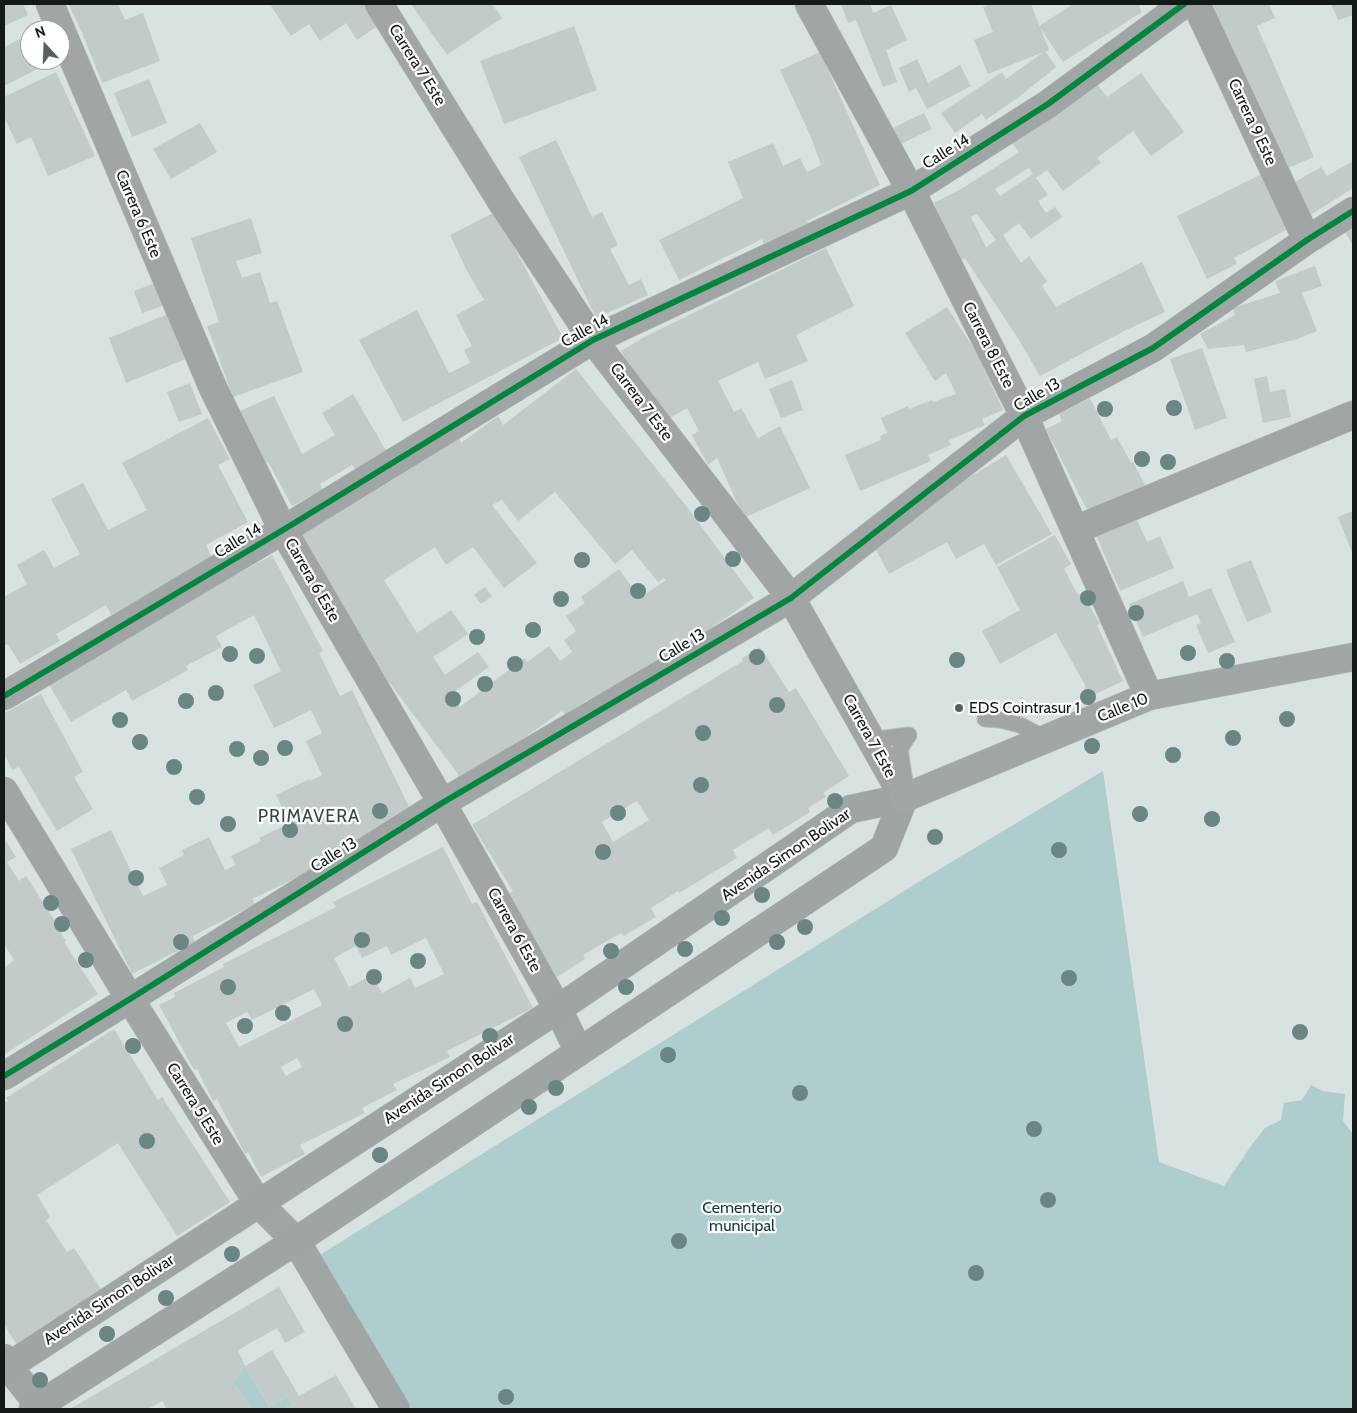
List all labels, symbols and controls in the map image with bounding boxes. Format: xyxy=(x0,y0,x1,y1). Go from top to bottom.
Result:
north arrow xyxy=(20,20,70,70)
street label: Carrera 7 Este xyxy=(384,21,450,109)
text: N xyxy=(32,22,48,42)
street label: Carrera 9 Este xyxy=(1224,76,1280,168)
street label: Calle 14 xyxy=(919,130,973,174)
street label: Carrera 6 Este xyxy=(111,167,165,261)
street label: Carrera 8 Este xyxy=(958,299,1018,391)
street label: Calle 14 xyxy=(558,310,612,352)
street label: Carrera 7 Este xyxy=(606,359,676,445)
street label: Calle 13 xyxy=(1010,374,1064,416)
street label: Calle 14 xyxy=(211,520,265,562)
street label: Carrera 6 Este xyxy=(280,535,344,625)
street label: Calle 13 xyxy=(655,625,709,667)
street label: Calle 10 xyxy=(1095,689,1151,727)
street label: Carrera 7 Este xyxy=(838,691,900,781)
place label: EDS Cointrasur 1 xyxy=(969,698,1080,718)
marker: EDS Cointrasur 1 xyxy=(953,702,965,714)
street label: Avenida Simon Bolivar xyxy=(718,805,854,905)
district label: PRIMAVERA xyxy=(257,806,361,828)
street label: Calle 13 xyxy=(307,833,361,877)
street label: Carrera 6 Este xyxy=(483,884,545,976)
street label: Avenida Simon Bolivar xyxy=(380,1030,518,1128)
street label: Carrera 5 Este xyxy=(162,1059,228,1149)
park label: Cementerio municipal xyxy=(702,1198,782,1236)
street label: Avenida Simon Bolivar xyxy=(40,1251,178,1349)

